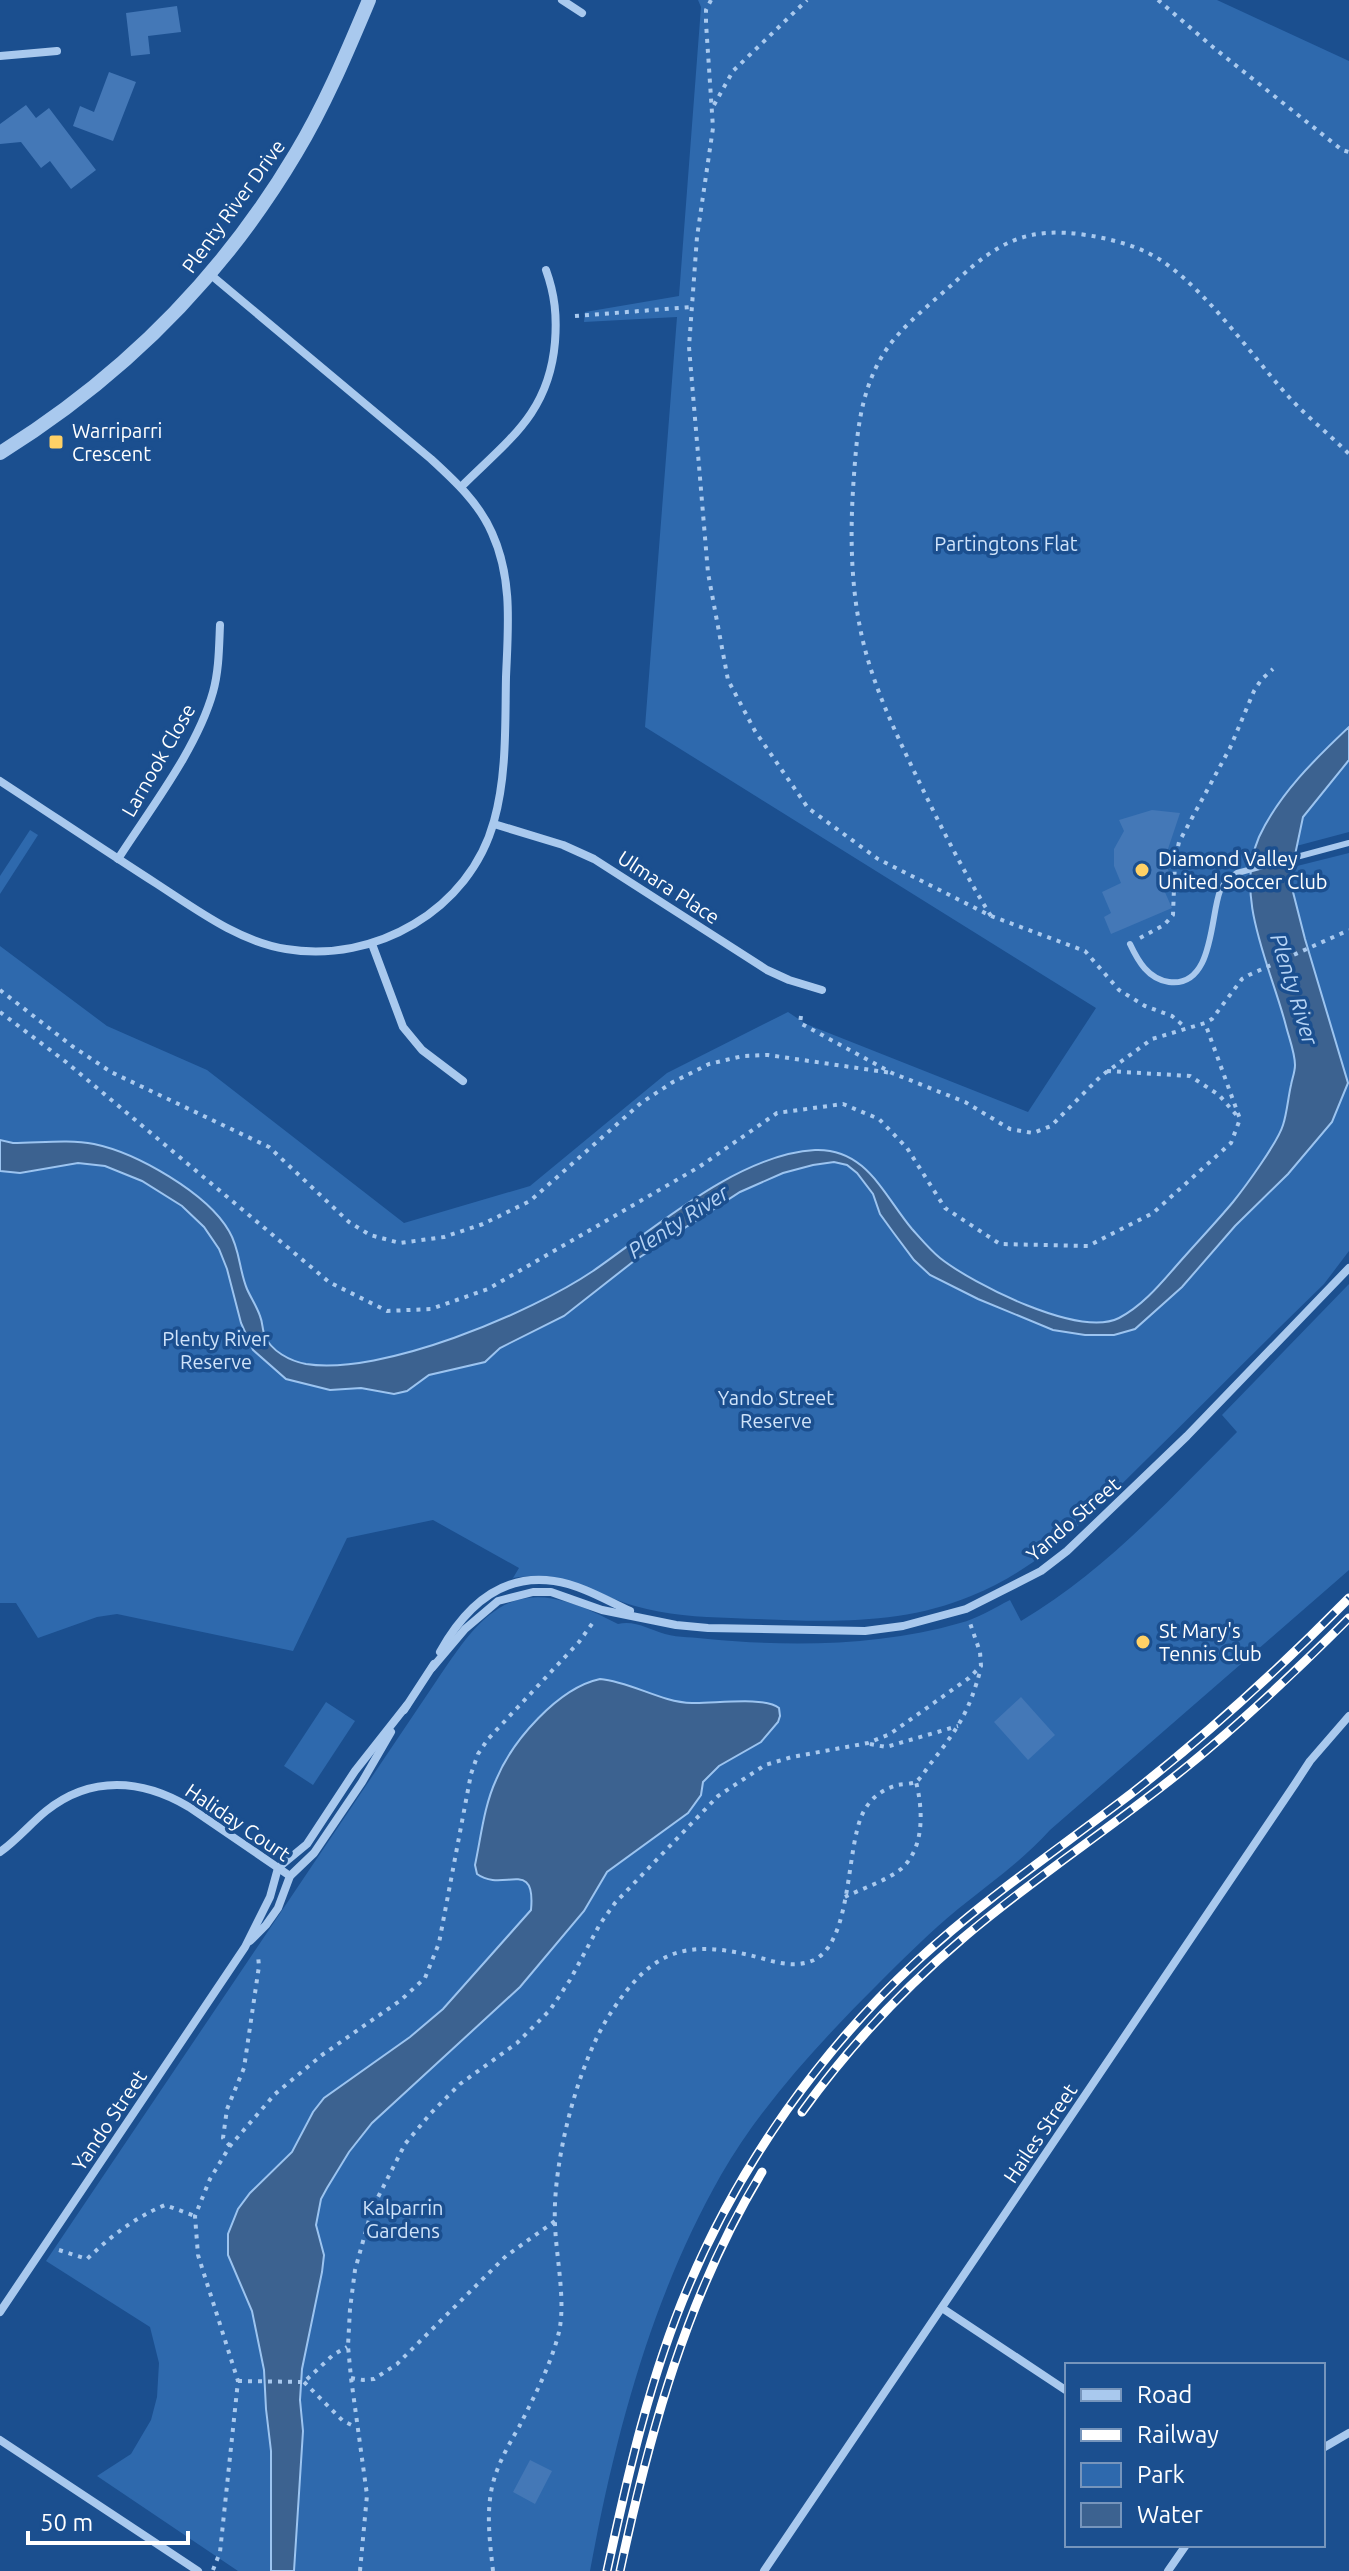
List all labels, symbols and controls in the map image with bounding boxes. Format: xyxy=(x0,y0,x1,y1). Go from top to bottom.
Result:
street label: Plenty River Drive xyxy=(177,135,289,277)
place label: Warriparri Crescent xyxy=(72,419,162,465)
marker: Warriparri Crescent xyxy=(47,433,65,451)
park label: Partingtons Flat xyxy=(934,532,1078,555)
street label: Larnook Close xyxy=(116,699,200,821)
street label: Ulmara Place xyxy=(614,846,724,928)
place label: Diamond Valley United Soccer Club xyxy=(1158,847,1328,893)
marker: Diamond Valley United Soccer Club xyxy=(1133,861,1151,879)
water label: Plenty River xyxy=(1266,930,1324,1048)
water label: Plenty River xyxy=(623,1179,734,1263)
park label: Plenty River Reserve xyxy=(162,1327,270,1373)
park label: Yando Street Reserve xyxy=(718,1386,834,1432)
street label: Yando Street xyxy=(1022,1472,1125,1566)
place label: St Mary's Tennis Club xyxy=(1159,1619,1262,1665)
marker: St Mary's Tennis Club xyxy=(1134,1633,1152,1651)
street label: Haliday Court xyxy=(181,1779,295,1866)
street label: Yando Street xyxy=(67,2065,151,2175)
street label: Hailes Street xyxy=(998,2079,1082,2187)
park label: Kalparrin Gardens xyxy=(362,2196,444,2242)
legend xyxy=(1065,2363,1325,2547)
text: Road xyxy=(1137,2381,1192,2408)
text: Railway xyxy=(1137,2421,1219,2448)
text: Park xyxy=(1137,2461,1185,2488)
scale bar xyxy=(28,2495,188,2545)
text: Water xyxy=(1137,2501,1203,2528)
text: 50 m xyxy=(40,2509,93,2536)

